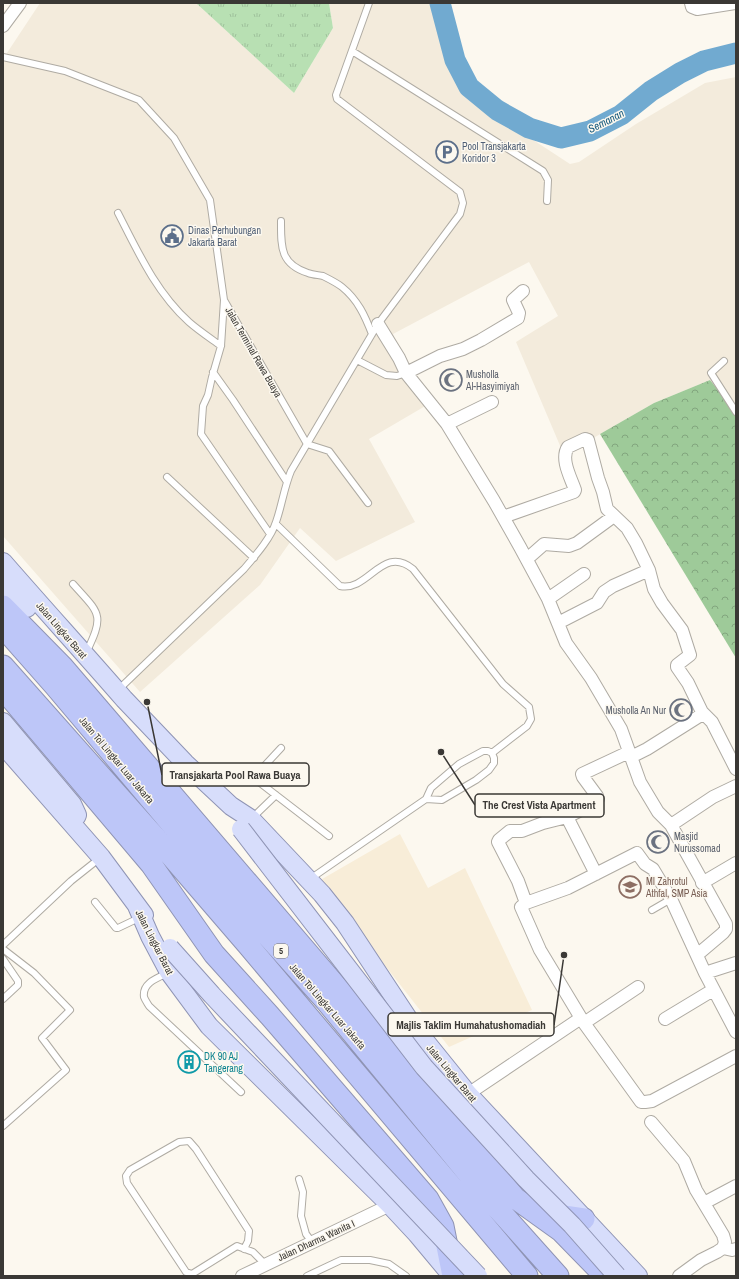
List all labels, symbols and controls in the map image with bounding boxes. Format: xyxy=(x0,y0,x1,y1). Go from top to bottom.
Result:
water label: Semanan xyxy=(586,106,626,136)
parking icon: Pool Transjakarta Koridor 3 xyxy=(434,139,460,165)
place label: Pool Transjakarta Koridor 3 xyxy=(462,140,526,165)
public building icon: Dinas Perhubungan Jakarta Barat xyxy=(159,223,185,249)
place label: Dinas Perhubungan Jakarta Barat xyxy=(188,224,261,249)
street label: Jalan Terminal Rawa Buaya xyxy=(222,305,285,400)
mosque icon: Musholla Al-Hasyimiyah xyxy=(438,367,464,393)
place label: Musholla Al-Hasyimiyah xyxy=(465,368,519,393)
street label: Jalan Lingkar Barat xyxy=(33,599,90,662)
mosque icon: Musholla An Nur xyxy=(668,697,694,723)
place label: Musholla An Nur xyxy=(606,704,666,717)
street label: Jalan Tol Lingkar Luar Jakarta xyxy=(76,714,157,807)
callout: Transjakarta Pool Rawa Buaya xyxy=(162,763,309,786)
text: Transjakarta Pool Rawa Buaya xyxy=(170,768,300,782)
callout: The Crest Vista Apartment xyxy=(475,794,604,817)
text: The Crest Vista Apartment xyxy=(483,798,595,812)
mosque icon: Masjid Nurussomad xyxy=(645,829,671,855)
place label: Masjid Nurussomad xyxy=(674,830,720,855)
school or university icon: MI Zahrotul Athfal, SMP Asia xyxy=(617,874,643,900)
place label: MI Zahrotul Athfal, SMP Asia xyxy=(645,875,708,900)
street label: Jalan Lingkar Barat xyxy=(133,908,177,977)
road number: 5 xyxy=(274,944,288,958)
street label: Jalan Tol Lingkar Luar Jakarta xyxy=(287,961,369,1052)
callout: Majlis Taklim Humahatushomadiah xyxy=(388,1013,554,1036)
text: Majlis Taklim Humahatushomadiah xyxy=(396,1018,546,1032)
street label: Jalan Lingkar Barat xyxy=(424,1042,480,1105)
building icon: DK 90 AJ Tangerang xyxy=(176,1049,202,1075)
place label: DK 90 AJ Tangerang xyxy=(204,1050,243,1075)
street label: Jalan Dharma Wanita I xyxy=(276,1217,357,1264)

